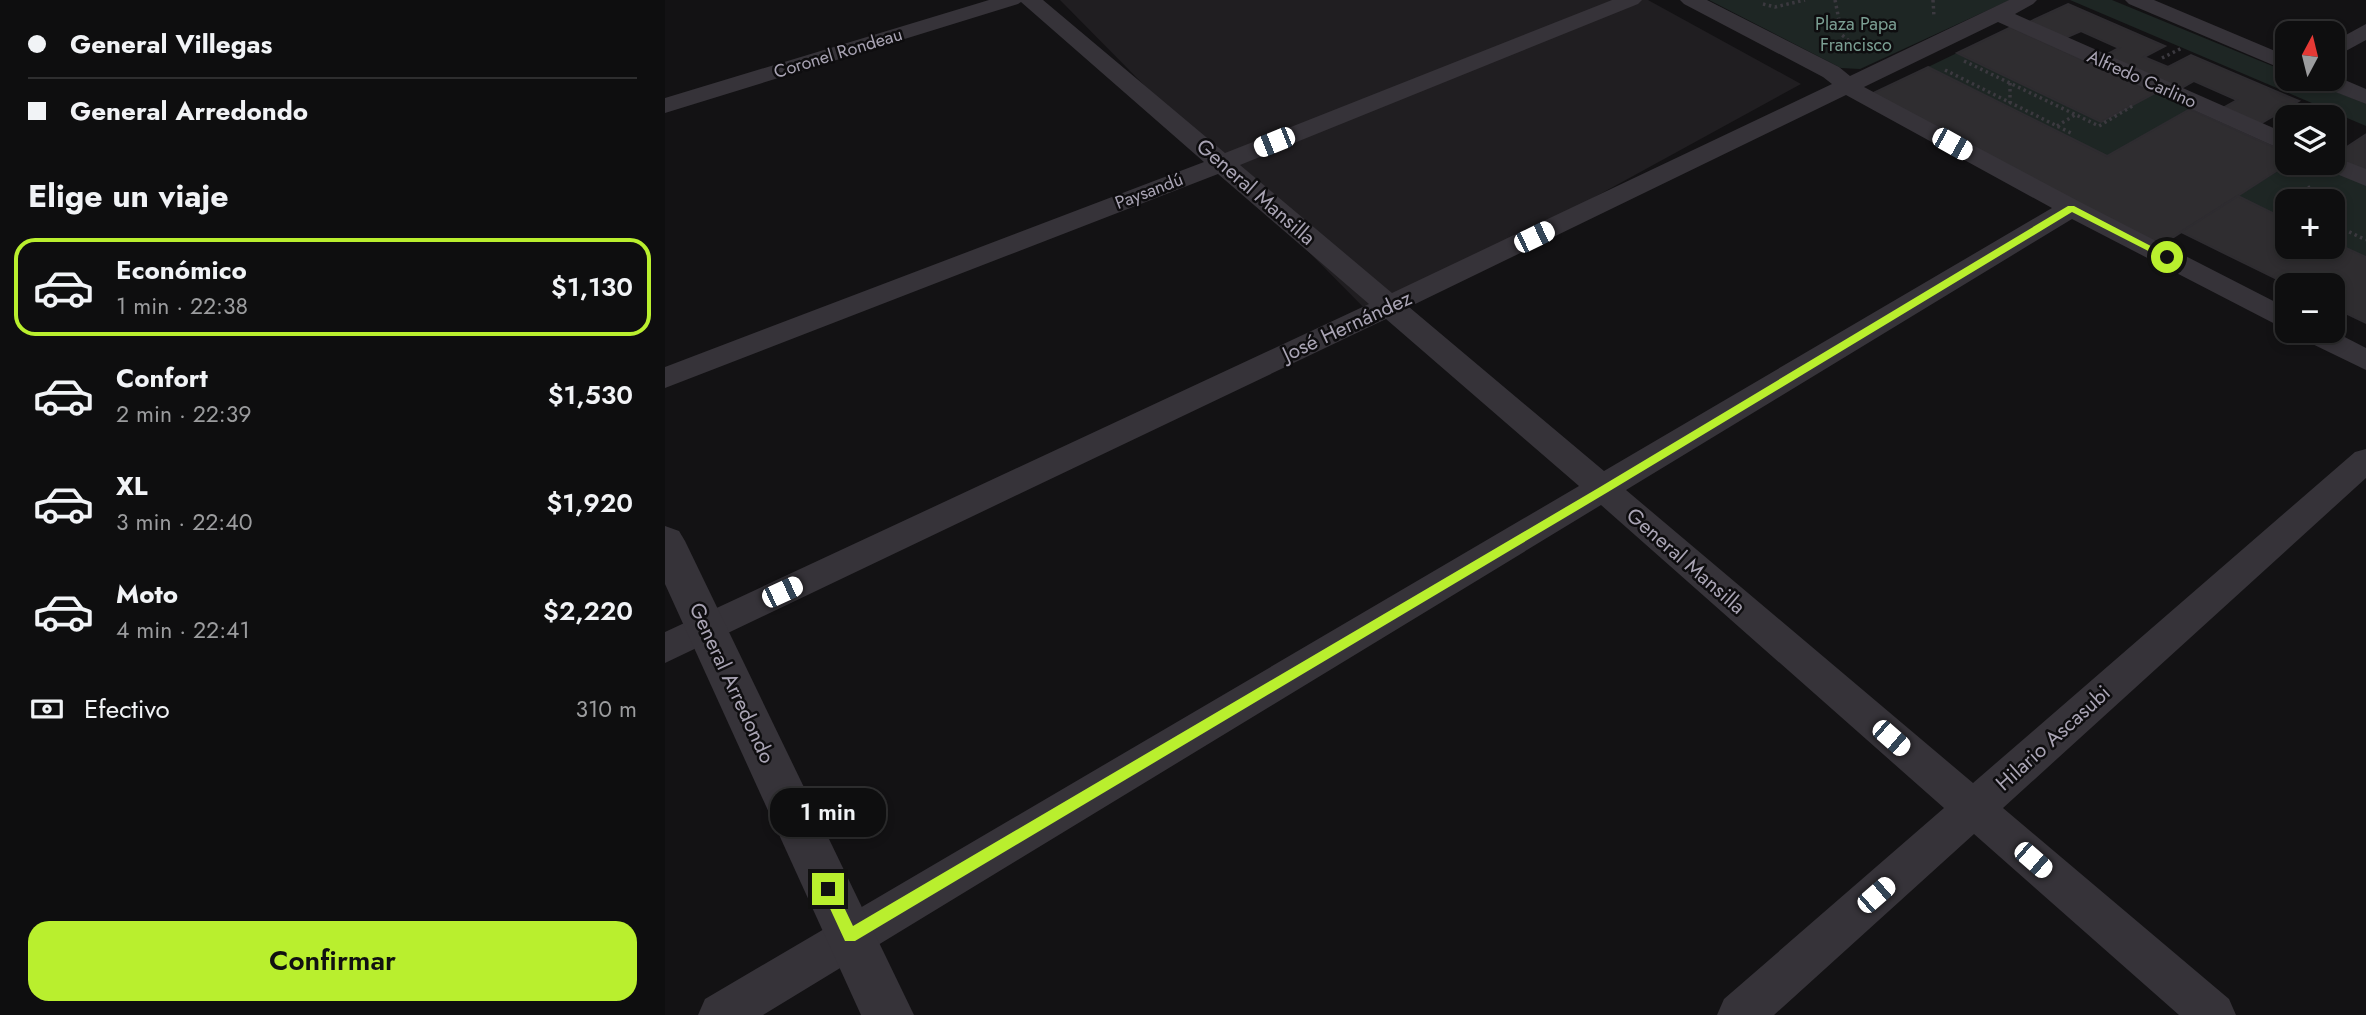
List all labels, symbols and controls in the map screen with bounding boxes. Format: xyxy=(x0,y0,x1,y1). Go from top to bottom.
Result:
park label: Plaza Papa Francisco xyxy=(1815,11,1897,58)
street label: Coronel Rondeau xyxy=(771,21,905,85)
north arrow xyxy=(2275,21,2345,91)
map controls xyxy=(2275,21,2345,343)
text: General Villegas xyxy=(70,25,272,63)
street label: Alfredo Carlino xyxy=(2083,43,2201,115)
text: General Arredondo xyxy=(70,92,308,130)
button: layers xyxy=(2275,105,2345,175)
car xyxy=(1251,124,1298,160)
car xyxy=(1929,125,1976,163)
street label: General Mansilla xyxy=(1190,132,1322,252)
street label: Paysandú xyxy=(1111,166,1187,216)
text: Elige un viaje xyxy=(28,173,229,219)
button: + xyxy=(2275,189,2345,259)
car xyxy=(1511,218,1558,256)
route start xyxy=(2151,241,2183,273)
text: Económico xyxy=(116,251,247,289)
icon: car xyxy=(32,256,95,319)
text: $1,130 xyxy=(551,268,633,306)
button: − xyxy=(2275,273,2345,343)
street label: José Hernández xyxy=(1275,283,1417,370)
text: 1 min · 22:38 xyxy=(116,289,248,323)
text: Confort xyxy=(116,359,208,397)
icon: car xyxy=(32,364,95,427)
text: $1,530 xyxy=(548,376,633,414)
text: 2 min · 22:39 xyxy=(116,397,252,431)
text: XL xyxy=(116,467,148,505)
icon: car xyxy=(32,472,95,535)
text: $1,920 xyxy=(546,484,633,522)
street label: General Mansilla xyxy=(1620,501,1752,621)
text: 3 min · 22:40 xyxy=(116,505,252,539)
car xyxy=(759,574,806,610)
text: Moto xyxy=(116,575,178,613)
icon: car xyxy=(32,580,95,643)
text: $2,220 xyxy=(543,592,633,630)
street label: General Arredondo xyxy=(682,598,782,768)
text: 4 min · 22:41 xyxy=(116,613,250,647)
street label: Hilario Ascasubi xyxy=(1989,678,2117,798)
icon: cash xyxy=(28,690,66,728)
text: Efectivo xyxy=(84,690,170,728)
text: 310 m xyxy=(575,692,637,726)
car xyxy=(1869,716,1914,760)
callout: 1 min xyxy=(770,788,886,836)
text: 1 min xyxy=(800,795,856,829)
car xyxy=(2011,838,2056,882)
route end xyxy=(812,873,844,905)
car xyxy=(1854,873,1899,917)
button: Confirmar xyxy=(28,921,637,1001)

